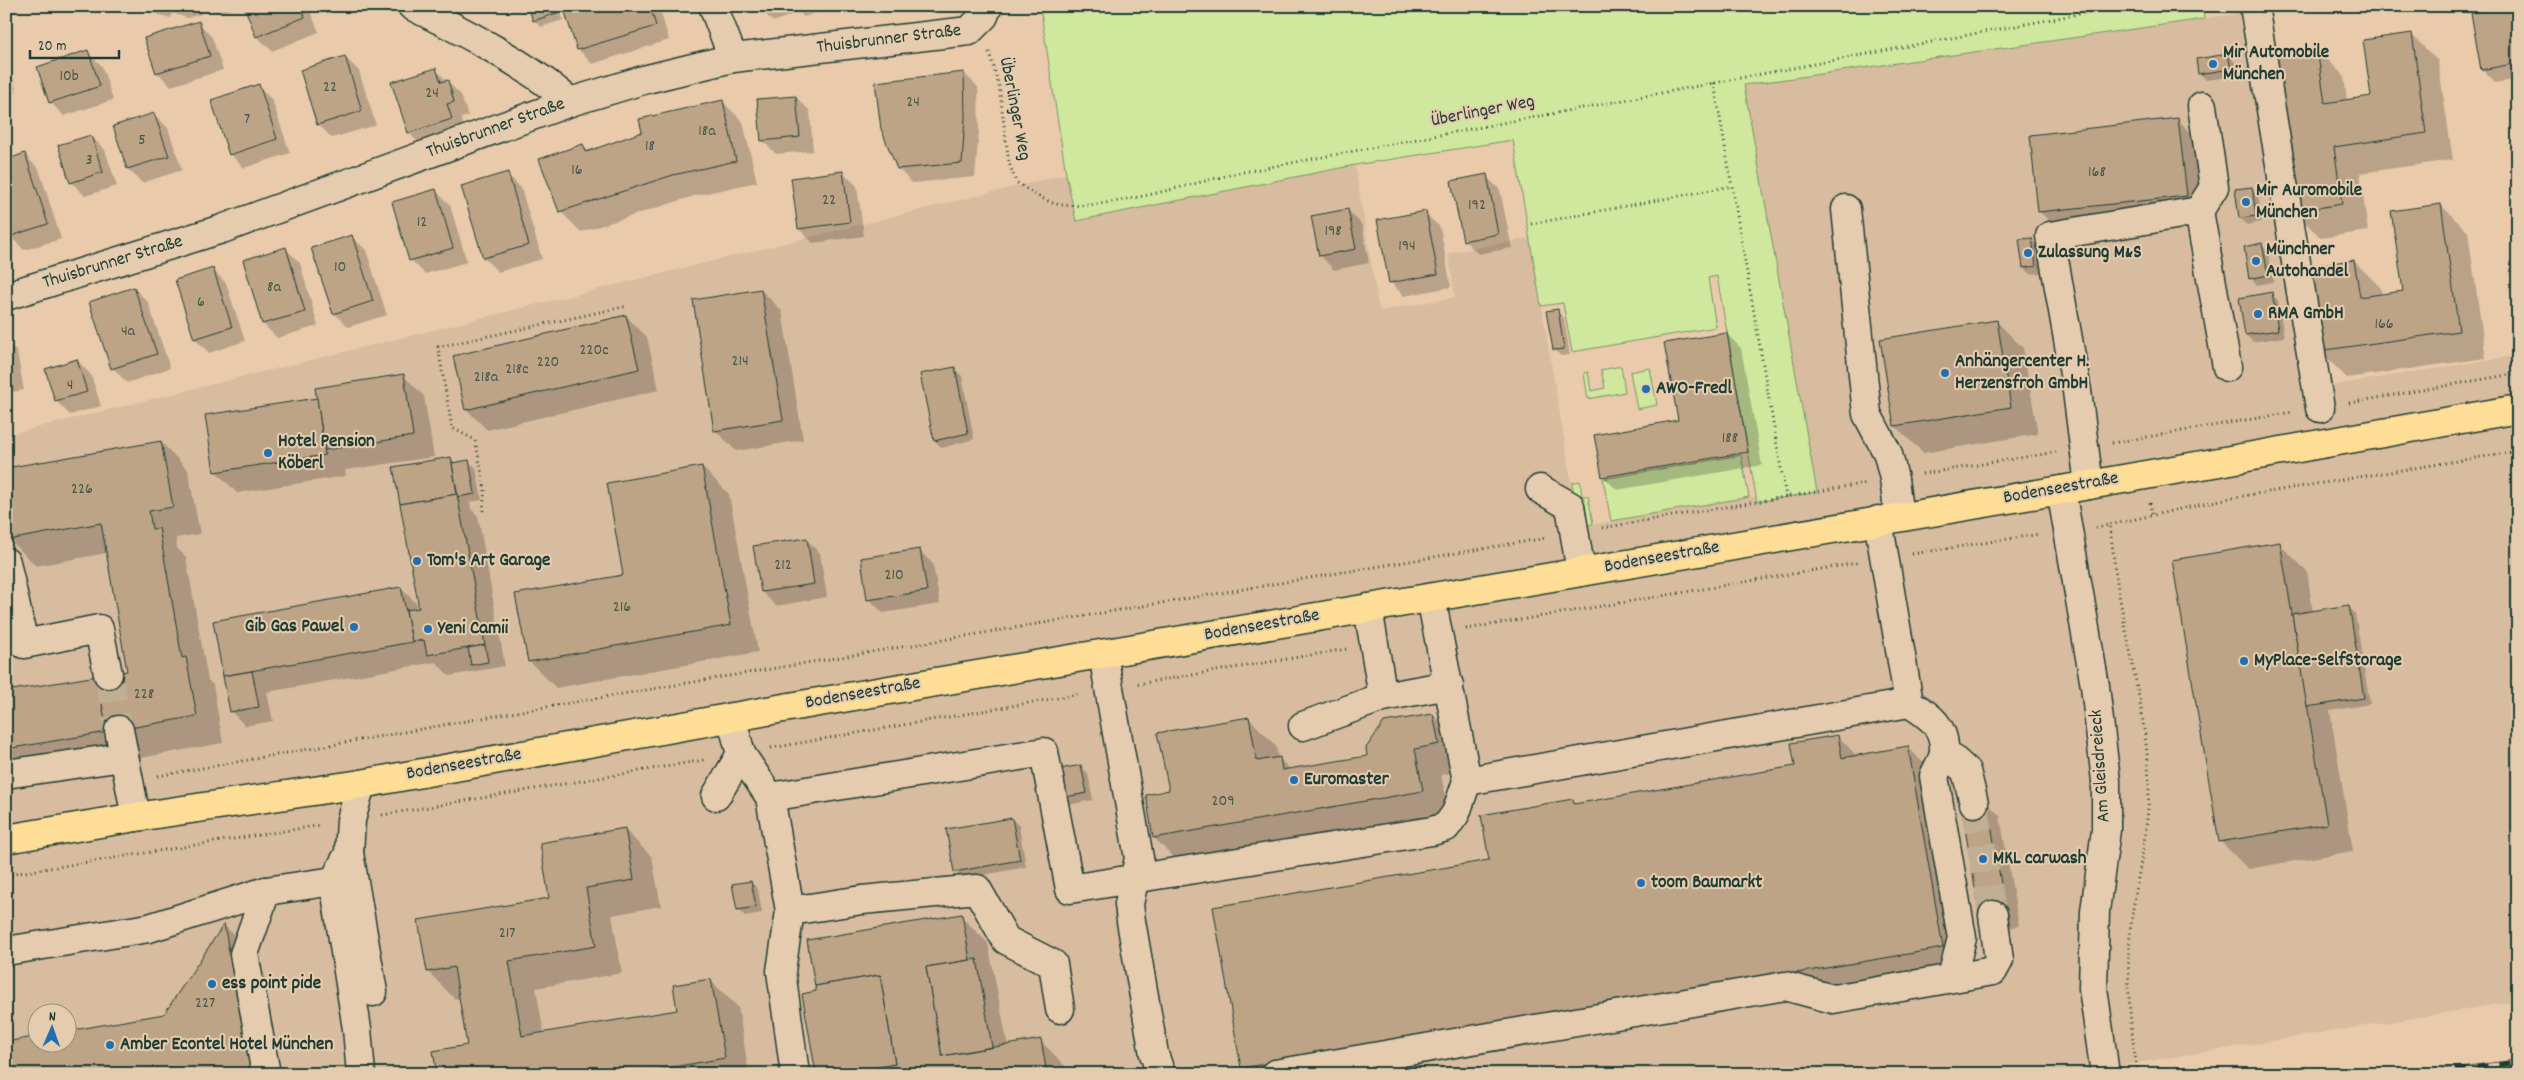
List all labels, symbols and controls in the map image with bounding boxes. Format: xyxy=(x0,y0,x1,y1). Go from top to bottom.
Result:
street label: Thuisbrunner Straße xyxy=(815,18,963,62)
scale bar xyxy=(30,28,119,60)
text: 20 m xyxy=(38,36,66,58)
place label: Mir Automobile München xyxy=(2223,40,2329,89)
street label: Überlinger Weg xyxy=(991,55,1037,163)
marker: Mir Automobile München xyxy=(2207,58,2219,70)
house number: 10b xyxy=(59,65,79,88)
house number: 22 xyxy=(323,76,337,99)
house number: 24 xyxy=(425,82,439,105)
street label: Überlinger Weg xyxy=(1429,89,1537,135)
street label: Thuisbrunner Straße xyxy=(423,91,569,167)
house number: 24 xyxy=(906,91,920,114)
house number: 7 xyxy=(244,108,250,131)
house number: 18a xyxy=(698,120,716,143)
house number: 5 xyxy=(138,129,146,152)
house number: 18 xyxy=(645,135,655,158)
house number: 3 xyxy=(85,149,93,172)
house number: 16 xyxy=(571,159,583,182)
house number: 168 xyxy=(2088,161,2106,184)
place label: Mir Auromobile München xyxy=(2256,178,2362,227)
house number: 22 xyxy=(822,189,836,212)
house number: 192 xyxy=(1468,194,1486,217)
marker: Mir Auromobile München xyxy=(2240,196,2252,208)
house number: 12 xyxy=(417,211,427,234)
house number: 198 xyxy=(1324,220,1342,243)
street label: Thuisbrunner Straße xyxy=(39,229,187,297)
house number: 194 xyxy=(1398,235,1416,258)
place label: Münchner Autohandel xyxy=(2266,237,2349,286)
place label: Zulassung M&S xyxy=(2038,240,2142,267)
marker: Zulassung M&S xyxy=(2022,247,2034,259)
marker: Münchner Autohandel xyxy=(2250,255,2262,267)
house number: 10 xyxy=(334,256,346,279)
house number: 8a xyxy=(267,276,281,299)
house number: 6 xyxy=(197,291,205,314)
place label: RMA GmbH xyxy=(2268,301,2344,328)
marker: RMA GmbH xyxy=(2252,308,2264,320)
house number: 166 xyxy=(2374,313,2394,336)
house number: 4a xyxy=(121,320,136,343)
house number: 220c xyxy=(579,339,609,362)
place label: Anhängercenter H. Herzensfroh GmbH xyxy=(1955,349,2089,398)
house number: 214 xyxy=(731,350,749,373)
house number: 220 xyxy=(537,351,559,374)
house number: 218c xyxy=(505,358,529,381)
house number: 218a xyxy=(474,366,499,389)
marker: Anhängercenter H. Herzensfroh GmbH xyxy=(1939,367,1951,379)
house number: 4 xyxy=(67,374,73,397)
place label: AWO-Fredl xyxy=(1656,376,1732,403)
marker: AWO-Fredl xyxy=(1640,383,1652,395)
house number: 188 xyxy=(1722,427,1738,450)
place label: Hotel Pension Köberl xyxy=(278,429,375,478)
marker: Hotel Pension Köberl xyxy=(262,447,274,459)
street label: Bodenseestraße xyxy=(2001,466,2121,512)
house number: 226 xyxy=(71,478,93,501)
street label: Bodenseestraße xyxy=(1602,535,1722,581)
place label: Tom's Art Garage xyxy=(427,548,550,575)
house number: 212 xyxy=(774,554,792,577)
marker: Tom's Art Garage xyxy=(411,555,423,567)
house number: 210 xyxy=(884,564,904,587)
house number: 216 xyxy=(613,596,631,619)
street label: Bodenseestraße xyxy=(1202,603,1322,649)
place label: Gib Gas Pawel xyxy=(245,614,344,641)
place label: Yeni Camii xyxy=(437,616,509,643)
marker: Gib Gas Pawel xyxy=(348,621,360,633)
marker: Yeni Camii xyxy=(422,623,434,635)
place label: MyPlace-SelfStorage xyxy=(2254,648,2402,675)
marker: MyPlace-SelfStorage xyxy=(2238,655,2250,667)
street label: Bodenseestraße xyxy=(803,671,923,717)
house number: 228 xyxy=(134,683,154,706)
street label: Am Gleisdreieck xyxy=(2084,708,2118,823)
street label: Bodenseestraße xyxy=(404,742,524,788)
place label: Euromaster xyxy=(1304,767,1390,794)
marker: Euromaster xyxy=(1288,774,1300,786)
house number: 209 xyxy=(1211,790,1235,813)
place label: MKL carwash xyxy=(1993,846,2087,873)
marker: MKL carwash xyxy=(1977,853,1989,865)
place label: toom Baumarkt xyxy=(1651,870,1762,897)
marker: toom Baumarkt xyxy=(1635,877,1647,889)
house number: 217 xyxy=(499,922,515,945)
place label: ess point pide xyxy=(222,971,321,998)
marker: ess point pide xyxy=(206,978,218,990)
house number: 227 xyxy=(195,992,215,1015)
north arrow xyxy=(28,1002,78,1052)
text: N xyxy=(49,1007,56,1027)
place label: Amber Econtel Hotel München xyxy=(120,1032,333,1059)
marker: Amber Econtel Hotel München xyxy=(104,1039,116,1051)

